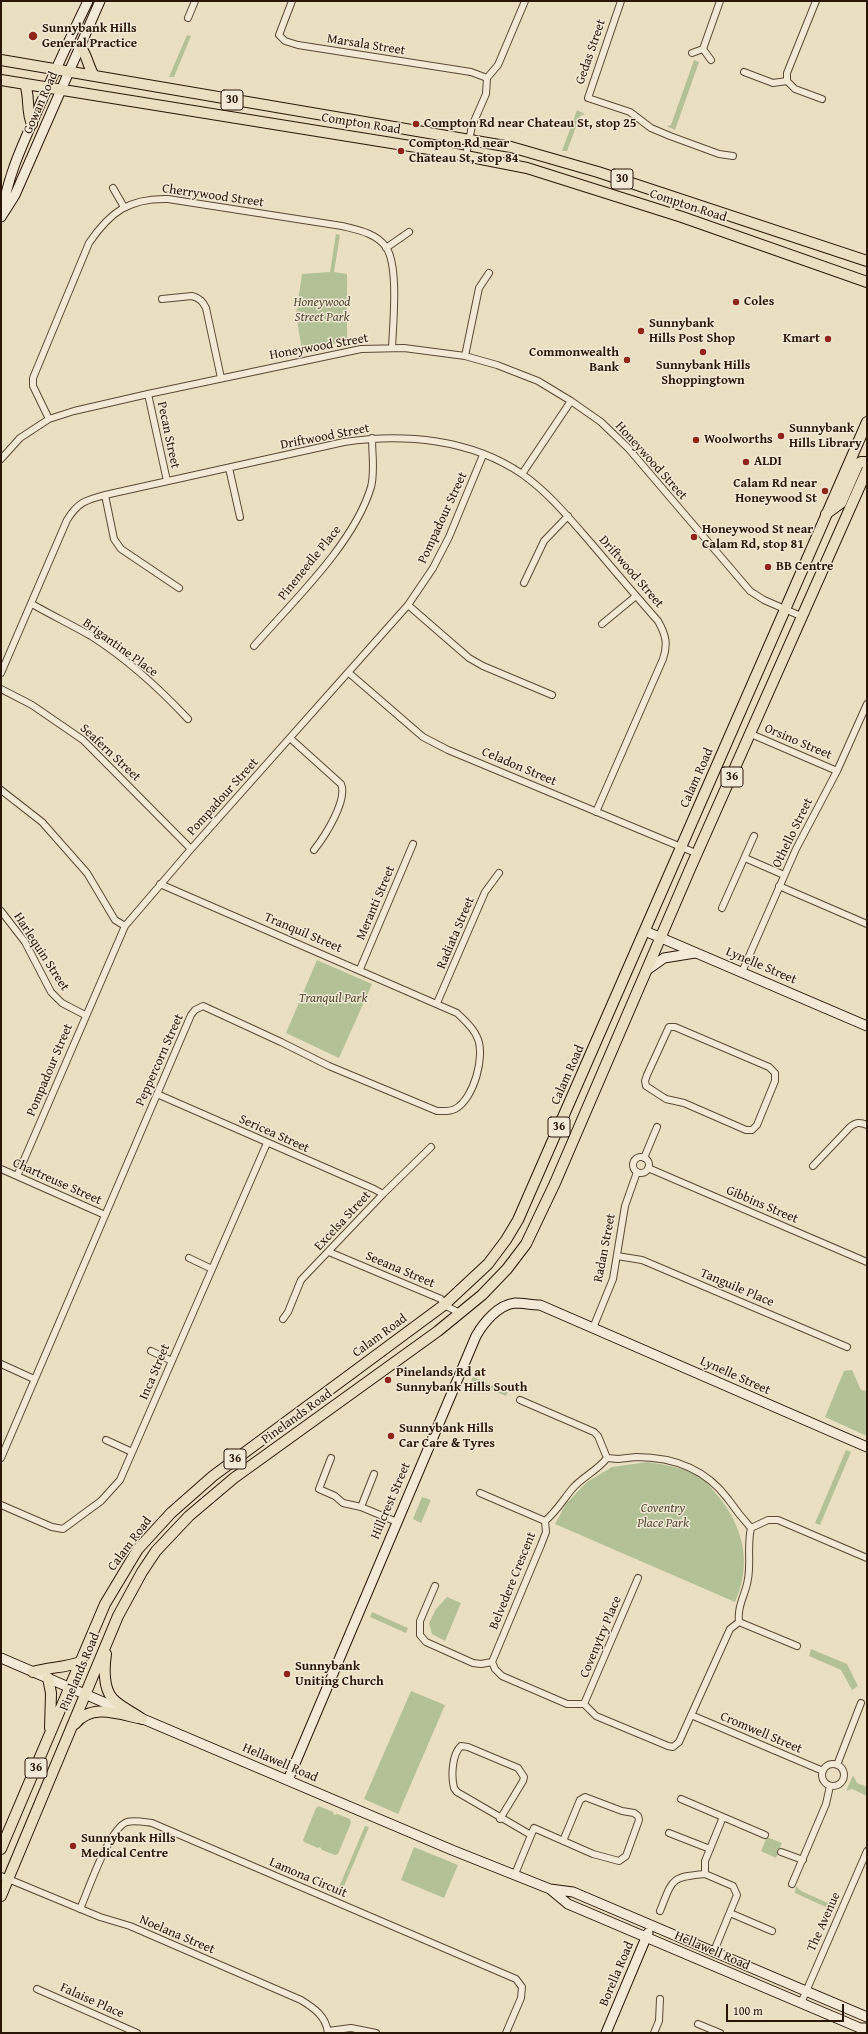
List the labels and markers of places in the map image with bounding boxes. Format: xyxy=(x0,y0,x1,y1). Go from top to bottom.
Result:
place label: Sunnybank Hills General Practice xyxy=(42,21,137,52)
marker: Sunnybank Hills General Practice xyxy=(27,30,39,42)
place label: Compton Rd near Chateau St, stop 25 xyxy=(424,116,637,132)
marker: Compton Rd near Chateau St, stop 25 xyxy=(411,119,421,129)
place label: Compton Rd near Chateau St, stop 84 xyxy=(409,136,518,167)
marker: Compton Rd near Chateau St, stop 84 xyxy=(396,146,406,156)
place label: Coles xyxy=(744,294,774,310)
marker: Coles xyxy=(731,297,741,307)
place label: Sunnybank Hills Post Shop xyxy=(649,316,735,347)
marker: Sunnybank Hills Post Shop xyxy=(636,326,646,336)
place label: Kmart xyxy=(783,331,820,347)
marker: Kmart xyxy=(823,334,833,344)
place label: Commonwealth Bank xyxy=(529,345,619,376)
marker: Sunnybank Hills Shoppingtown xyxy=(698,347,708,357)
marker: Commonwealth Bank xyxy=(622,355,632,365)
place label: Sunnybank Hills Shoppingtown xyxy=(656,358,750,389)
place label: Sunnybank Hills Library xyxy=(789,421,862,452)
marker: Sunnybank Hills Library xyxy=(776,431,786,441)
place label: Woolworths xyxy=(704,432,773,448)
marker: Woolworths xyxy=(691,435,701,445)
place label: ALDI xyxy=(754,454,782,470)
marker: ALDI xyxy=(741,457,751,467)
place label: Calam Rd near Honeywood St xyxy=(733,476,817,507)
marker: Calam Rd near Honeywood St xyxy=(820,486,830,496)
place label: Honeywood St near Calam Rd, stop 81 xyxy=(702,522,813,553)
marker: Honeywood St near Calam Rd, stop 81 xyxy=(689,532,699,542)
place label: BB Centre xyxy=(776,559,833,575)
marker: BB Centre xyxy=(763,562,773,572)
place label: Pinelands Rd at Sunnybank Hills South xyxy=(396,1365,527,1396)
marker: Pinelands Rd at Sunnybank Hills South xyxy=(383,1375,393,1385)
place label: Sunnybank Hills Car Care & Tyres xyxy=(399,1421,495,1452)
marker: Sunnybank Hills Car Care & Tyres xyxy=(386,1431,396,1441)
place label: Sunnybank Uniting Church xyxy=(295,1659,384,1690)
marker: Sunnybank Uniting Church xyxy=(282,1669,292,1679)
place label: Sunnybank Hills Medical Centre xyxy=(81,1831,176,1862)
marker: Sunnybank Hills Medical Centre xyxy=(68,1841,78,1851)

